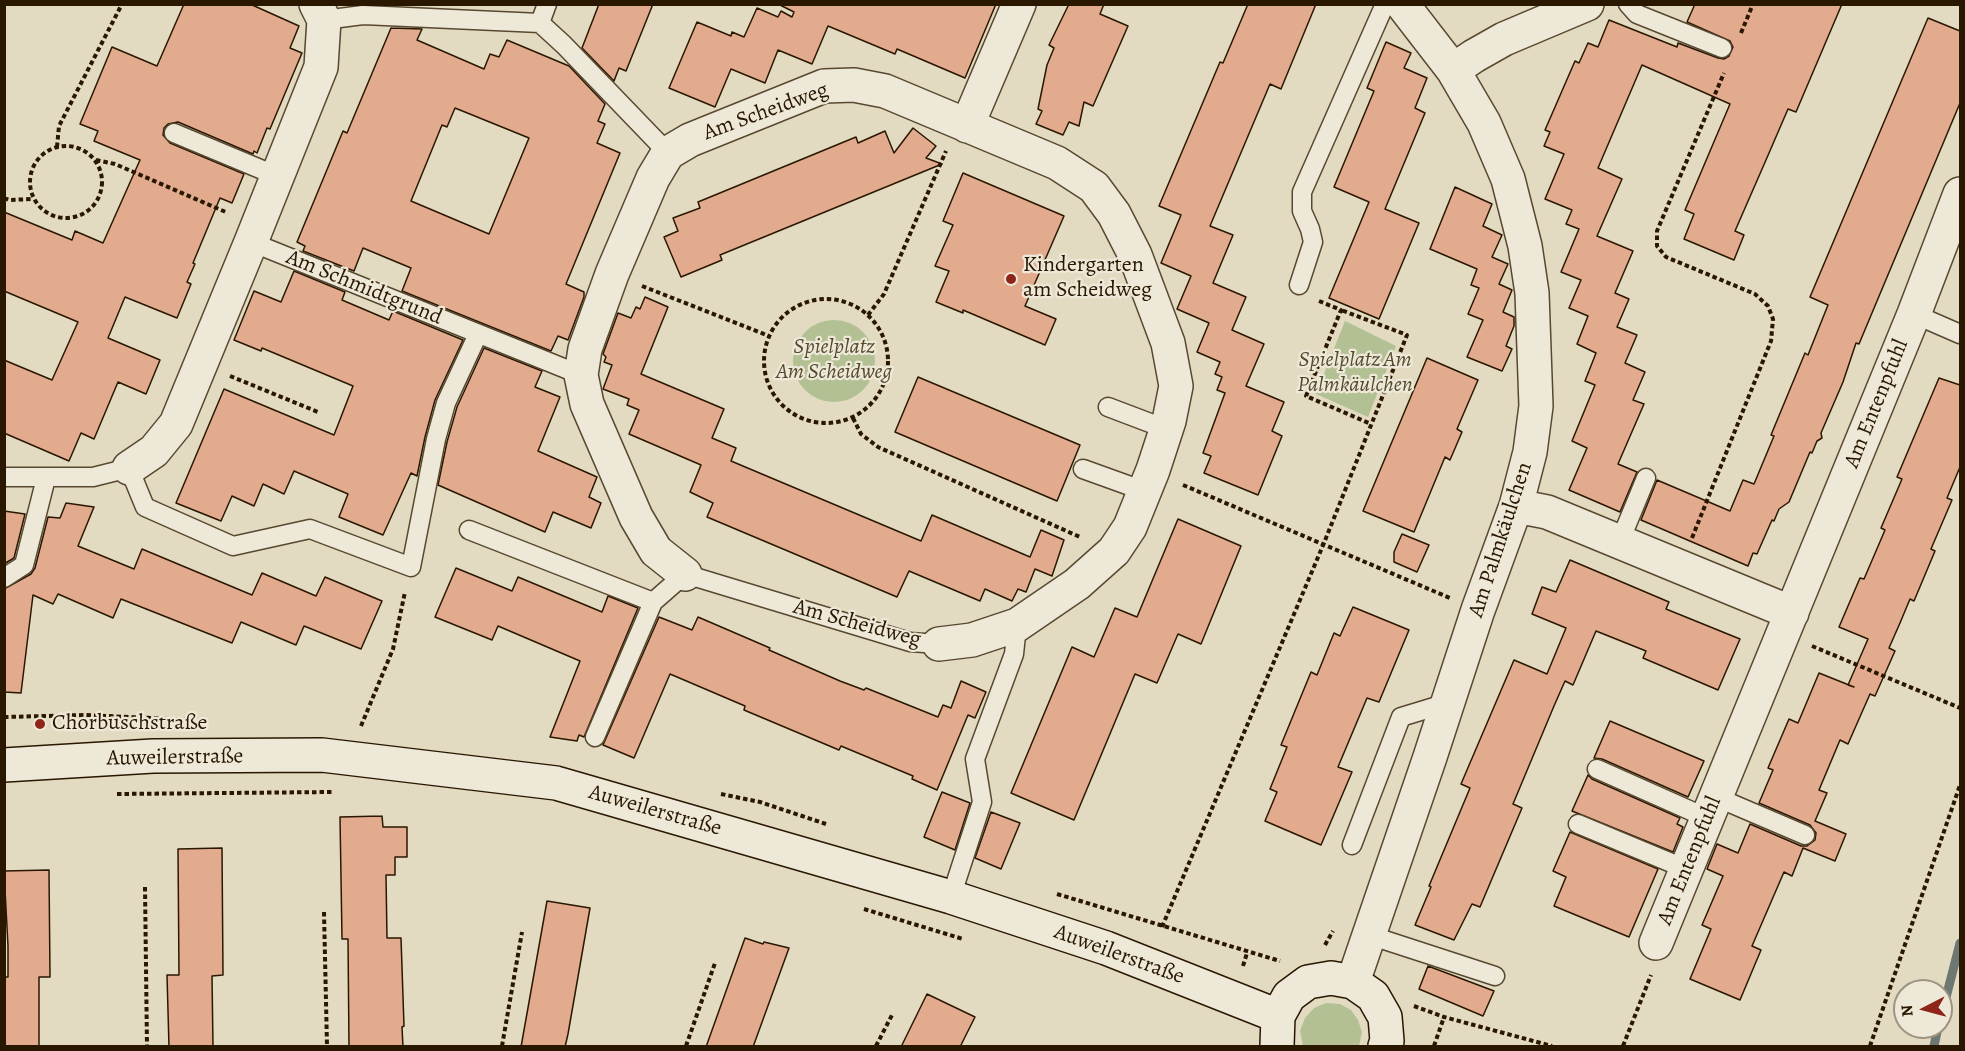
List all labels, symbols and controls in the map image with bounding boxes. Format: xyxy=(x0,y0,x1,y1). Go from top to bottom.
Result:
street label: Am Scheidweg xyxy=(700,77,832,147)
street label: Am Schmidtgrund xyxy=(282,245,446,331)
place label: Kindergarten am Scheidweg xyxy=(1023,253,1152,304)
marker: Kindergarten am Scheidweg xyxy=(1004,272,1018,286)
park label: Spielplatz Am Scheidweg xyxy=(776,335,892,386)
street label: Am Entenpfuhl xyxy=(1839,336,1915,472)
park label: Spielplatz Am Palmkäulchen xyxy=(1297,348,1413,400)
street label: Am Palmkäulchen xyxy=(1463,459,1539,621)
street label: Am Scheidweg xyxy=(790,594,924,654)
place label: Chorbuschstraße xyxy=(52,711,207,737)
marker: Chorbuschstraße xyxy=(33,717,47,731)
street label: Auweilerstraße xyxy=(106,744,244,772)
street label: Auweilerstraße xyxy=(586,779,724,843)
street label: Am Entenpfuhl xyxy=(1652,793,1728,929)
street label: Auweilerstraße xyxy=(1050,919,1188,991)
north arrow xyxy=(1893,979,1953,1039)
text: N xyxy=(1896,1004,1919,1018)

